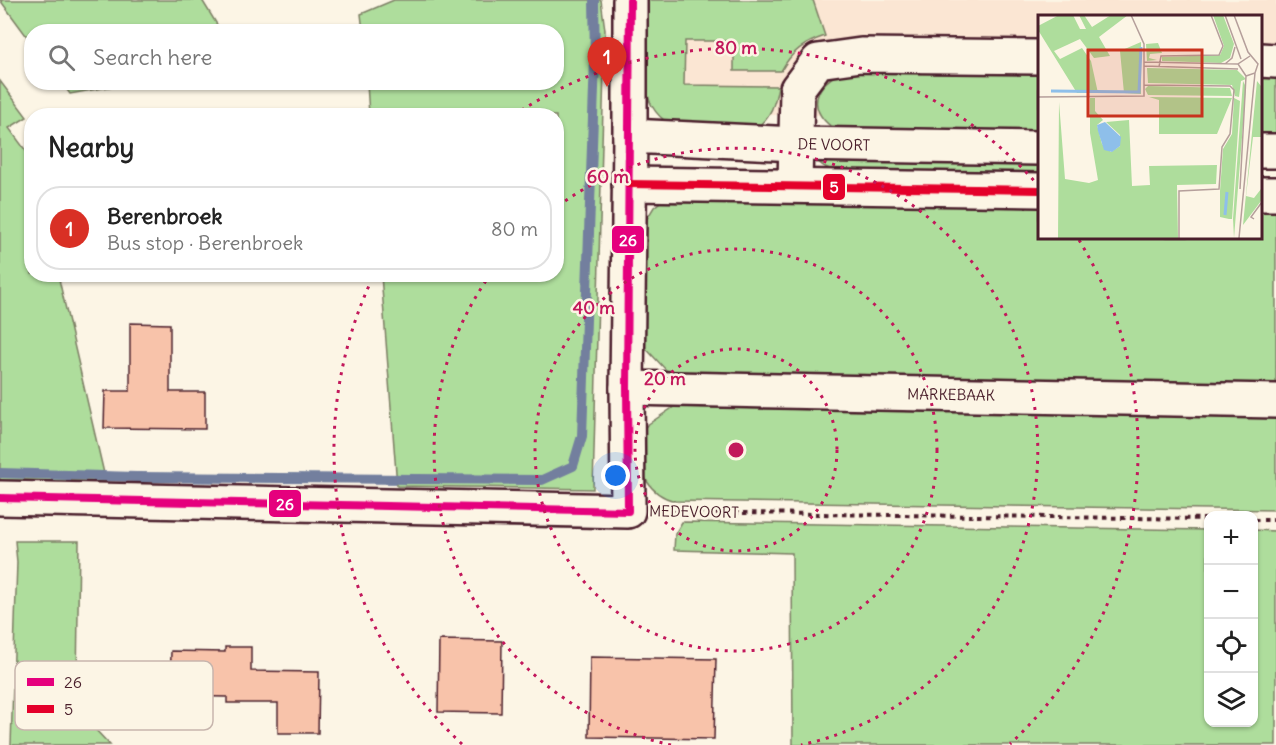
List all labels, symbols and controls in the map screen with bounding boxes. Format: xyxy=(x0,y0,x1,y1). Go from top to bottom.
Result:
inset map xyxy=(1038,15,1261,238)
search box xyxy=(24,24,564,90)
text: 80 m xyxy=(715,36,757,59)
pin: 1 xyxy=(588,38,626,87)
icon: search xyxy=(45,41,78,74)
text: Search here xyxy=(93,43,212,71)
text: Nearby xyxy=(48,131,134,164)
street label: DE VOORT xyxy=(798,134,871,155)
text: 60 m xyxy=(587,165,629,188)
line badge: 5 xyxy=(822,173,846,201)
text: 5 xyxy=(829,177,839,197)
text: Berenbroek xyxy=(107,202,223,230)
text: 1 xyxy=(66,216,73,241)
text: 80 m xyxy=(491,216,538,241)
line badge: 26 xyxy=(611,225,645,254)
text: Bus stop · Berenbroek xyxy=(107,230,303,255)
text: 26 xyxy=(619,230,637,250)
text: 40 m xyxy=(573,296,615,319)
text: 20 m xyxy=(644,367,686,390)
street label: MARKEBAAK xyxy=(907,384,996,405)
centre of rings xyxy=(726,440,746,460)
your location xyxy=(601,461,630,490)
line badge: 26 xyxy=(268,489,302,518)
text: 26 xyxy=(276,494,294,514)
street label: MEDEVOORT xyxy=(649,501,739,522)
map controls xyxy=(1204,511,1258,727)
button: + xyxy=(1204,511,1258,565)
button: − xyxy=(1204,565,1258,619)
button: locate xyxy=(1204,619,1258,673)
legend xyxy=(15,661,213,730)
text: 26 xyxy=(64,672,82,692)
button: layers xyxy=(1204,673,1258,727)
text: 5 xyxy=(64,699,73,719)

